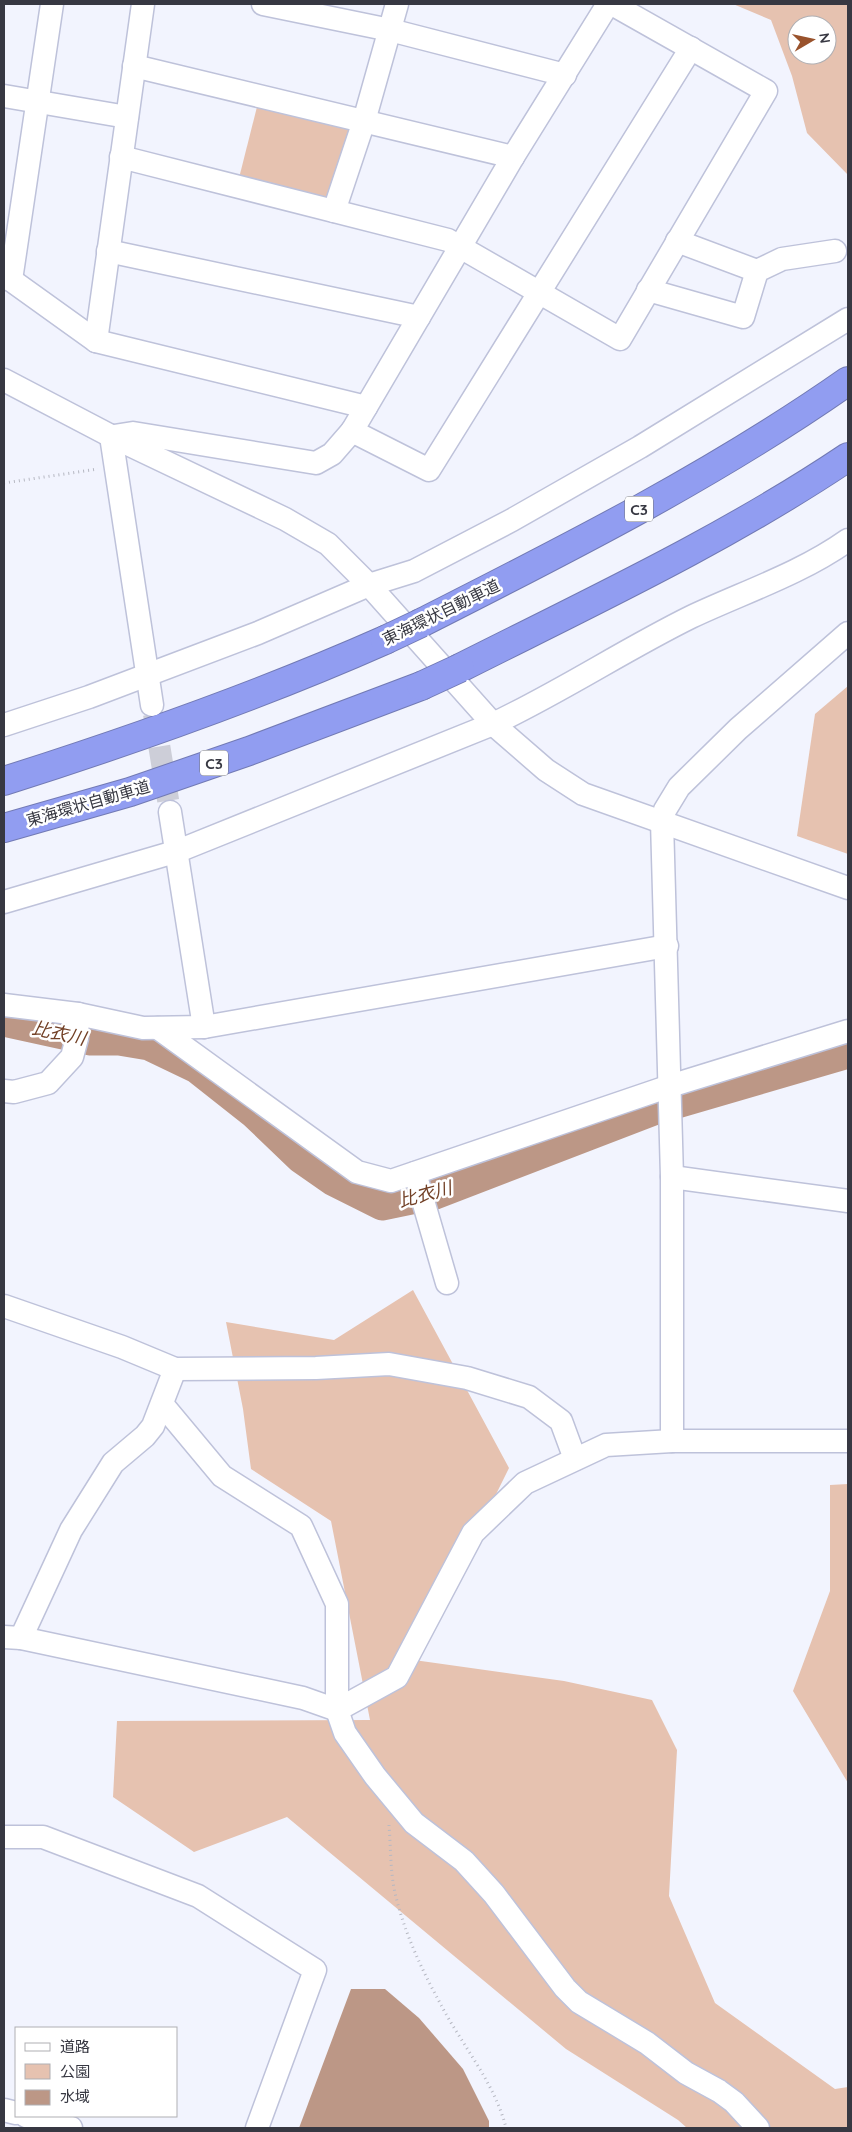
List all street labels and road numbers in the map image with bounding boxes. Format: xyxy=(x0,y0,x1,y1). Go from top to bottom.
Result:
road number: C3 xyxy=(625,496,653,522)
street label: 東海環状自動車道 xyxy=(379,575,503,649)
road number: C3 xyxy=(200,750,228,776)
street label: 東海環状自動車道 xyxy=(24,776,152,830)

